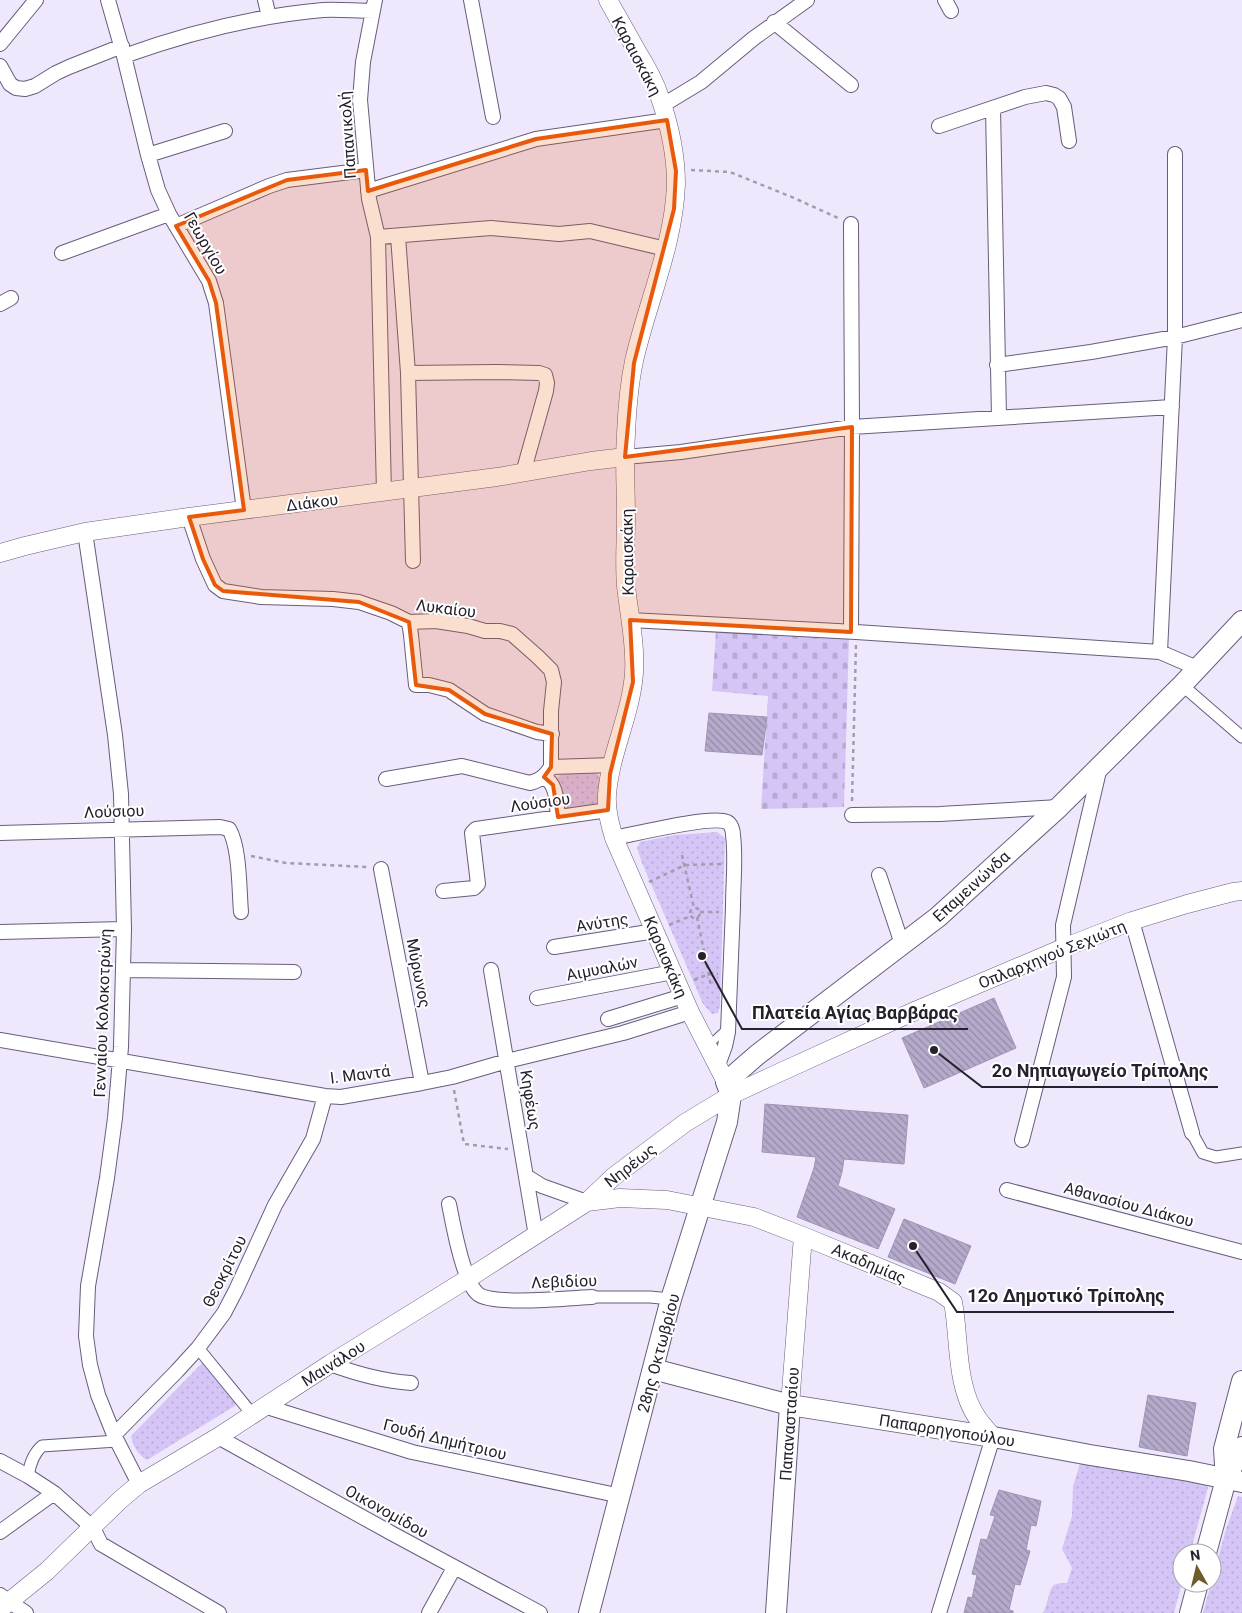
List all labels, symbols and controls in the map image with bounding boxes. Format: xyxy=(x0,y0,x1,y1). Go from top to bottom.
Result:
street label: Καραισκάκη xyxy=(608,13,665,99)
street label: Παπανικολή xyxy=(335,90,360,179)
street label: Γεωργίου xyxy=(180,209,231,278)
street label: Διάκου xyxy=(285,490,339,515)
street label: Καραισκάκη xyxy=(617,508,638,596)
street label: Λυκαίου xyxy=(415,595,477,622)
street label: Λούσιου xyxy=(509,789,571,816)
street label: Λούσιου xyxy=(84,801,145,822)
street label: Επαμεινώνδα xyxy=(929,847,1014,926)
street label: Ανύτης xyxy=(575,909,630,936)
street label: Καραισκάκη xyxy=(640,913,691,1001)
street label: Οπλαρχηγού Σεχιώτη xyxy=(976,916,1129,993)
street label: Γενναίου Κολοκοτρώνη xyxy=(90,928,115,1098)
street label: Μύρωνος xyxy=(402,937,435,1009)
street label: Αιμυαλών xyxy=(565,952,640,985)
callout: Πλατεία Αγίας Βαρβάρας xyxy=(742,996,968,1029)
text: Πλατεία Αγίας Βαρβάρας xyxy=(752,1002,958,1023)
callout: 2ο Νηπιαγωγείο Τρίπολης xyxy=(982,1054,1218,1087)
text: 2ο Νηπιαγωγείο Τρίπολης xyxy=(992,1060,1208,1081)
street label: Ι. Μαντά xyxy=(329,1061,391,1088)
street label: Κηφέως xyxy=(516,1069,545,1132)
street label: Νηρέως xyxy=(601,1139,660,1191)
street label: Αθανασίου Διάκου xyxy=(1062,1178,1196,1231)
street label: Θεοκρίτου xyxy=(198,1232,251,1310)
street label: Ακαδημίας xyxy=(829,1239,909,1288)
street label: Λεβιδίου xyxy=(531,1271,597,1292)
callout: 12ο Δημοτικό Τρίπολης xyxy=(957,1279,1174,1312)
text: 12ο Δημοτικό Τρίπολης xyxy=(967,1285,1165,1306)
street label: 28ης Οκτωβρίου xyxy=(633,1291,684,1415)
street label: Μαινάλου xyxy=(298,1336,369,1390)
street label: Παπαναστασίου xyxy=(776,1366,803,1482)
street label: Παπαρρηγοπούλου xyxy=(878,1410,1016,1451)
street label: Γουδή Δημήτριου xyxy=(381,1415,508,1464)
street label: Οικονομίδου xyxy=(342,1481,432,1542)
north arrow xyxy=(1172,1543,1222,1593)
text: N xyxy=(1189,1547,1201,1564)

